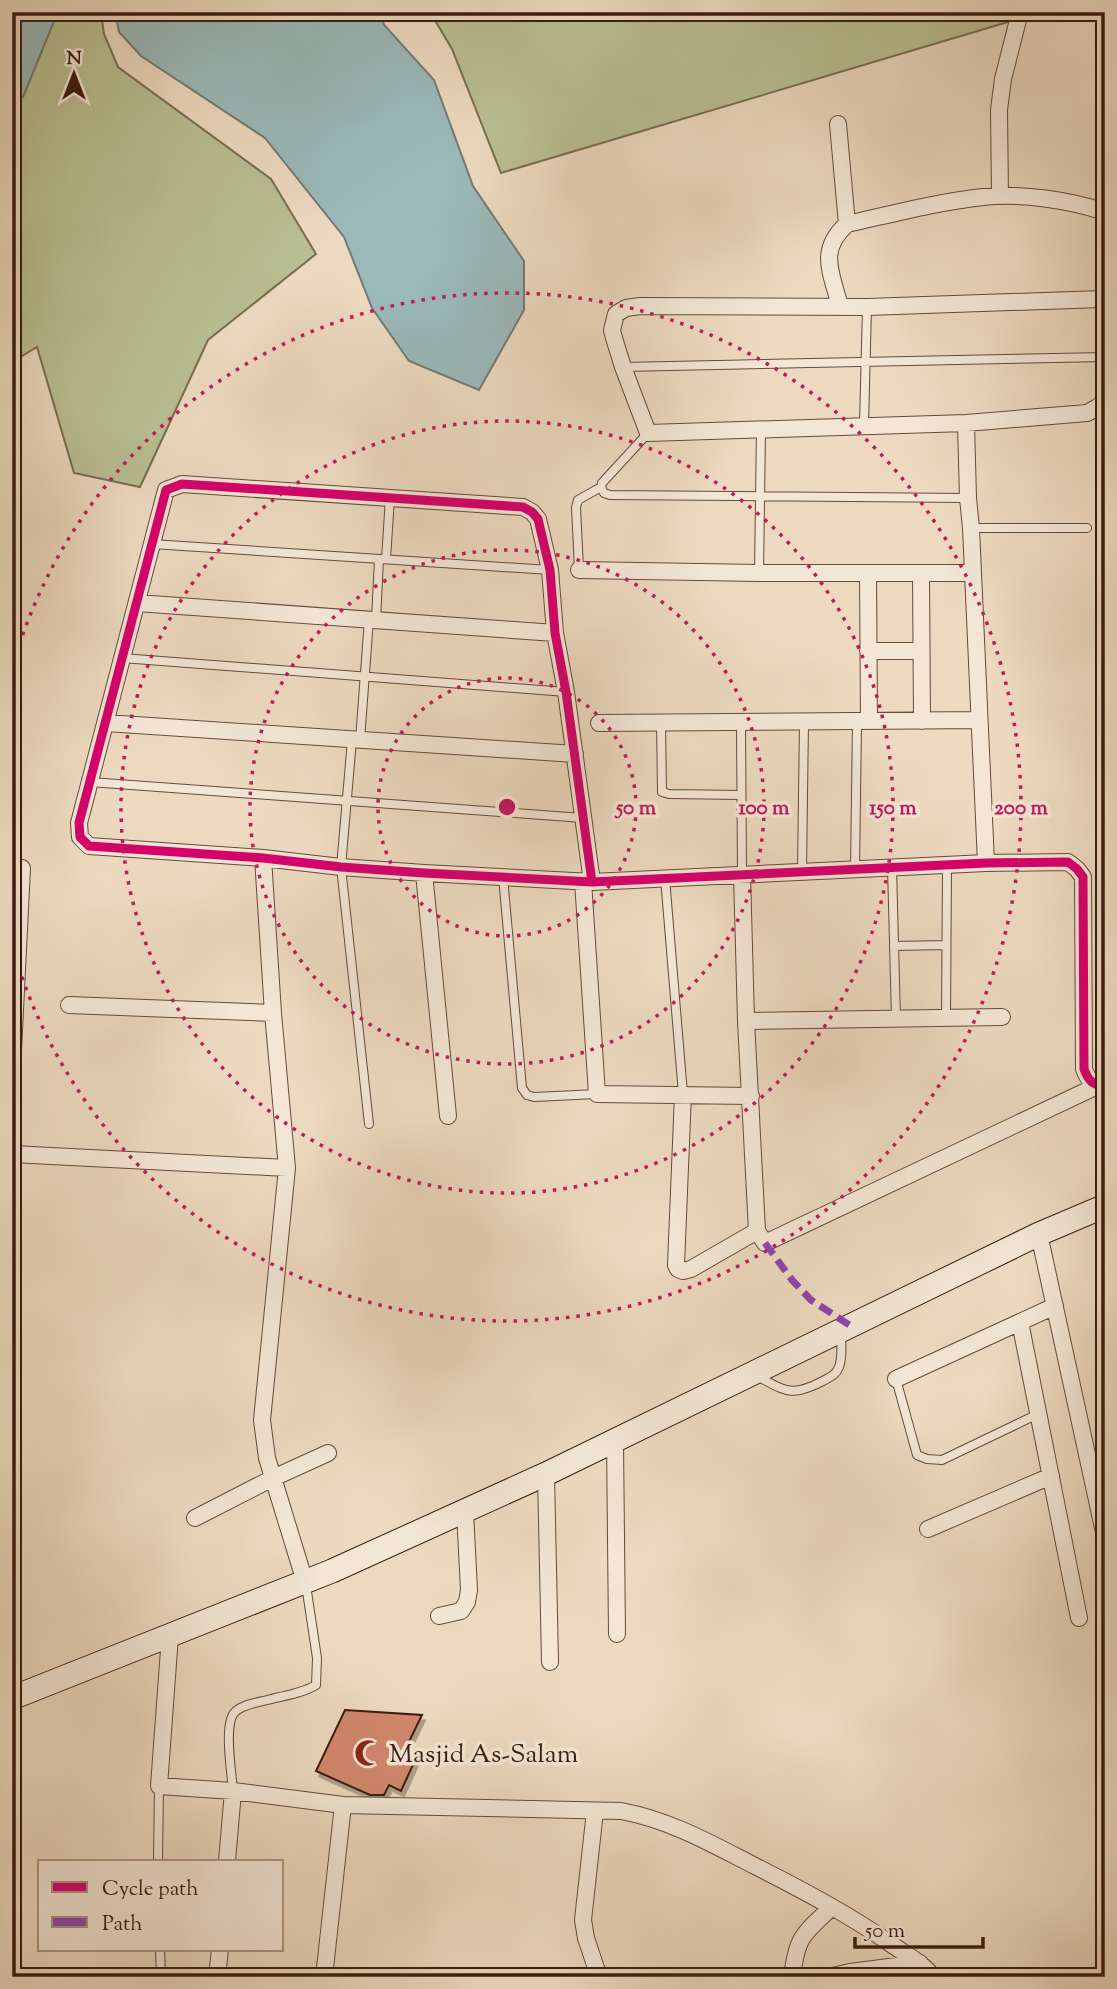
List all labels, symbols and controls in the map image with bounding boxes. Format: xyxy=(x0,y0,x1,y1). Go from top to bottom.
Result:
north arrow xyxy=(38,38,108,108)
text: N xyxy=(66,46,82,73)
text: 50 m xyxy=(614,794,657,824)
text: 100 m xyxy=(739,794,790,824)
text: 150 m xyxy=(869,794,917,824)
text: 200 m xyxy=(994,794,1049,824)
centre of rings xyxy=(495,795,519,819)
place label: Masjid As-Salam xyxy=(389,1737,578,1774)
mosque icon: Masjid As-Salam xyxy=(353,1738,383,1768)
legend xyxy=(38,1860,284,1951)
text: Cycle path xyxy=(102,1875,199,1905)
scale bar xyxy=(855,1905,982,1949)
text: Path xyxy=(102,1910,143,1940)
text: 50 m xyxy=(864,1917,905,1947)

